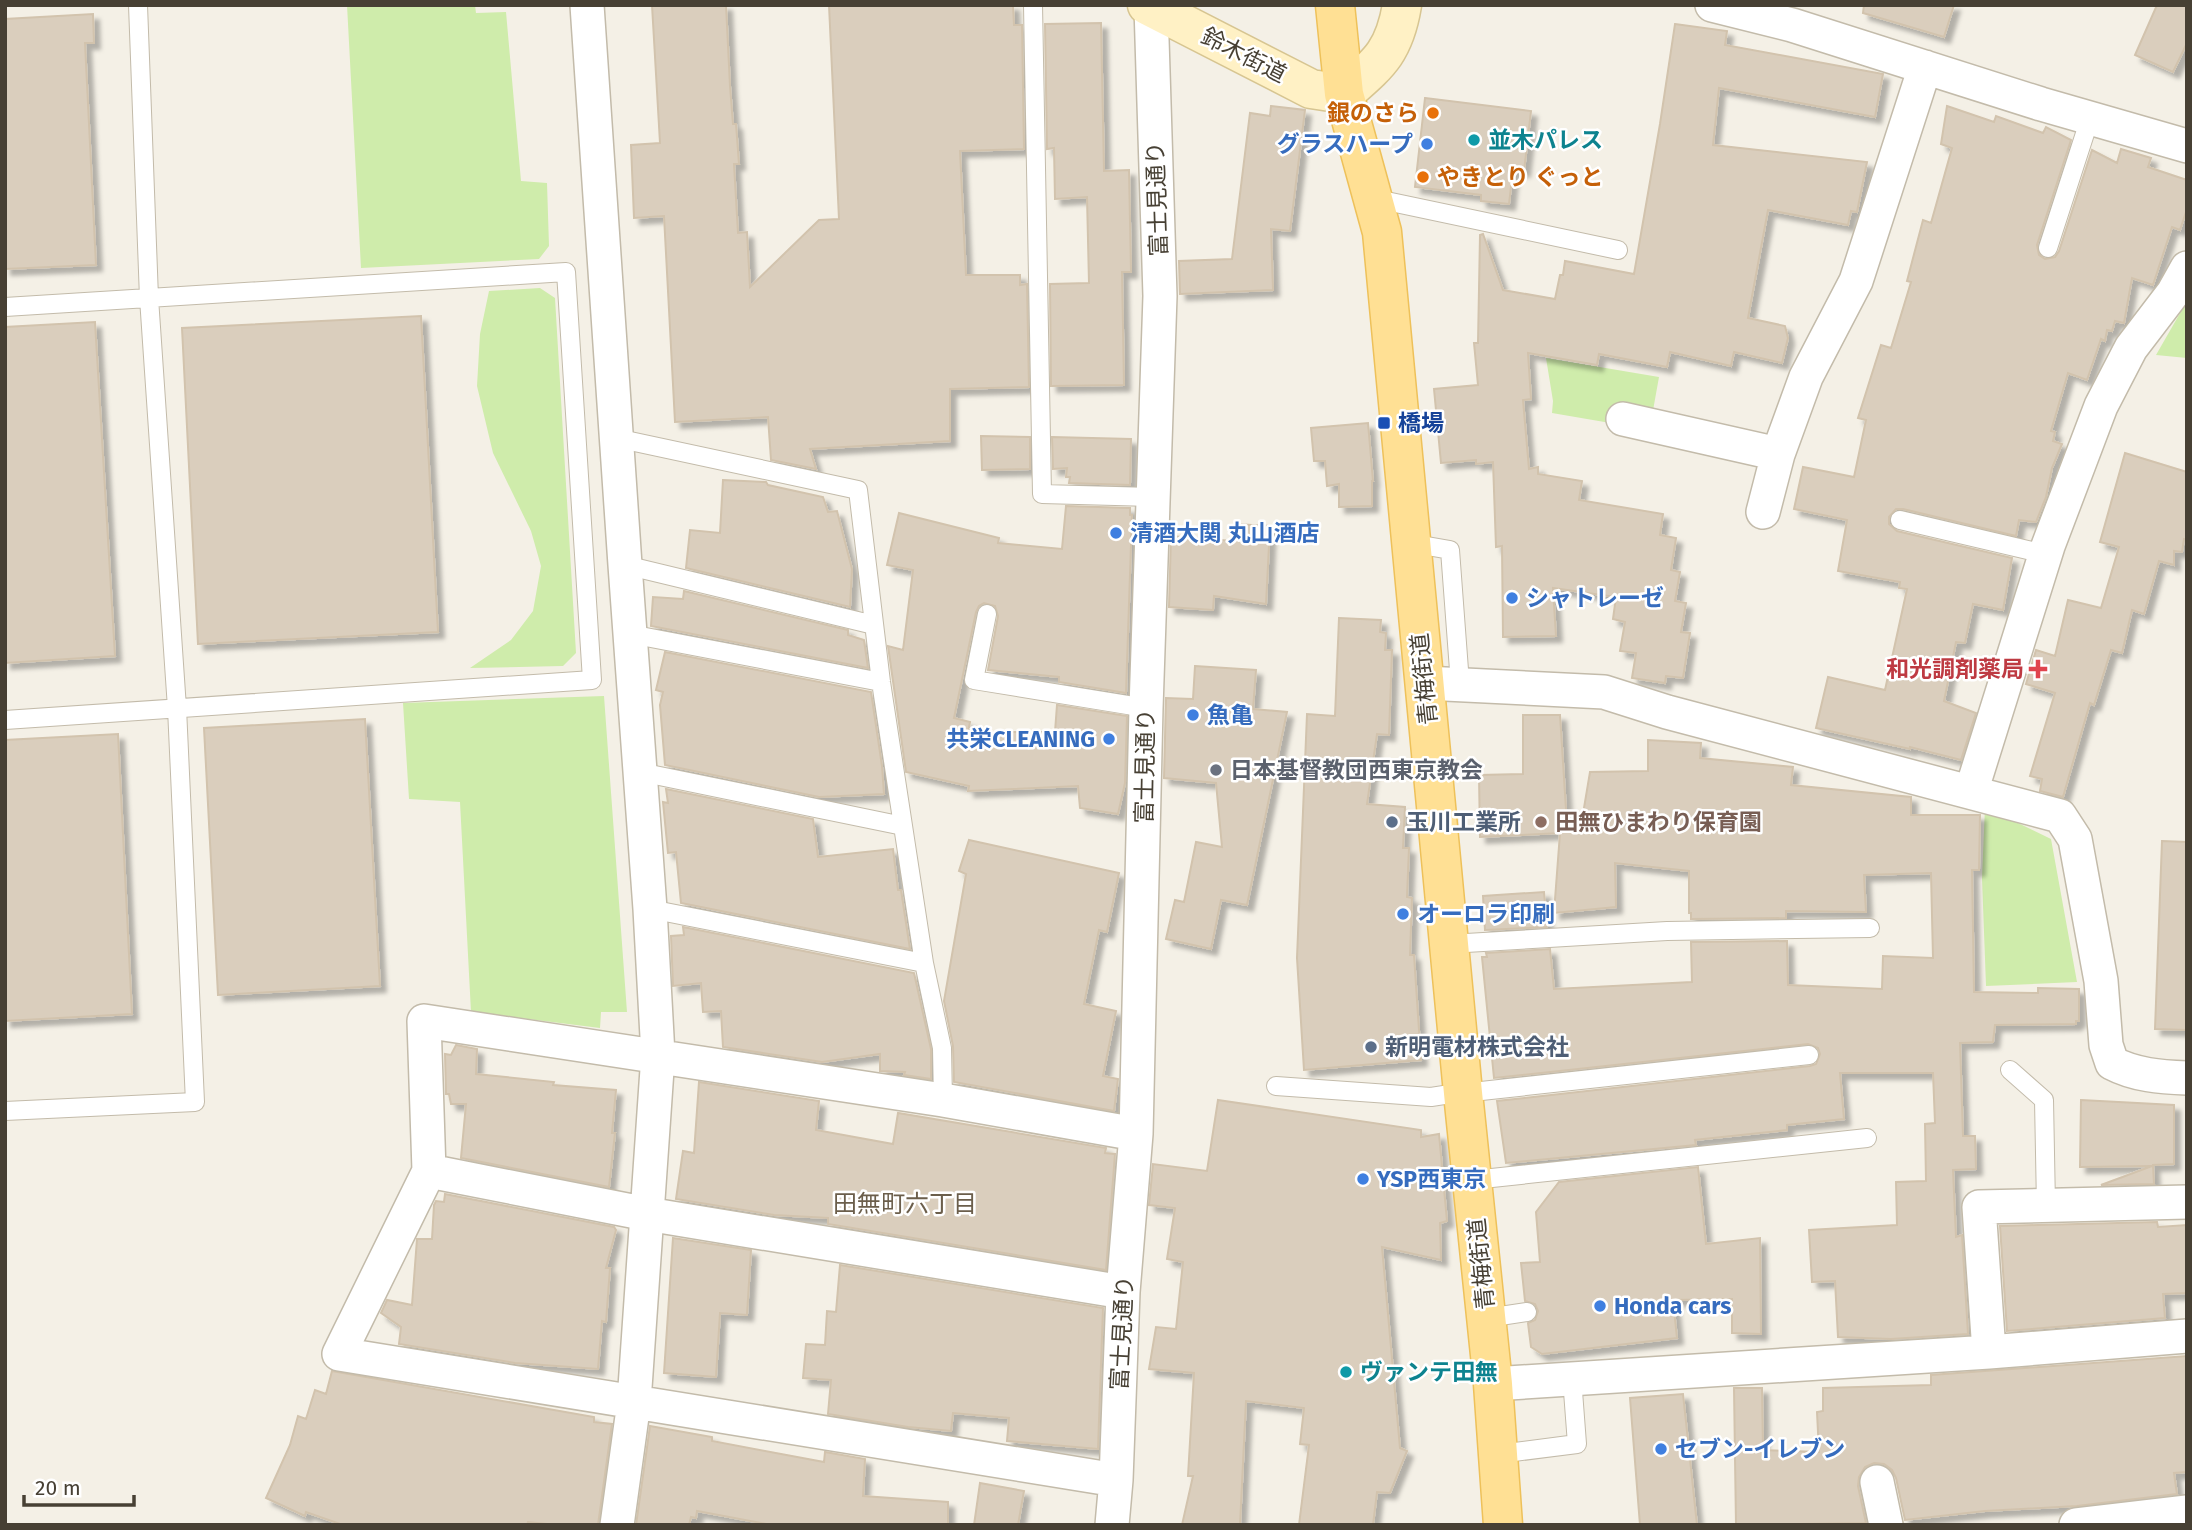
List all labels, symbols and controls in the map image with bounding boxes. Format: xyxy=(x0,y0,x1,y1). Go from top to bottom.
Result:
street label: 鈴木街道 xyxy=(1197,22,1291,88)
place label: 銀のさら xyxy=(1327,99,1419,127)
marker: 銀のさら xyxy=(1425,105,1441,121)
place label: 並木パレス xyxy=(1488,126,1603,154)
place label: グラスハープ xyxy=(1277,130,1413,158)
marker: 並木パレス xyxy=(1466,132,1482,148)
marker: グラスハープ xyxy=(1419,136,1435,152)
street label: 富士見通り xyxy=(1141,141,1173,257)
place label: やきとり ぐっと xyxy=(1437,163,1603,191)
marker: やきとり ぐっと xyxy=(1415,169,1431,185)
place label: 橋場 xyxy=(1398,409,1444,437)
marker: 橋場 xyxy=(1376,415,1392,431)
place label: 清酒大関 丸山酒店 xyxy=(1130,519,1319,547)
marker: 清酒大関 丸山酒店 xyxy=(1108,525,1124,541)
place label: シャトレーゼ xyxy=(1526,584,1664,612)
marker: シャトレーゼ xyxy=(1504,590,1520,606)
street label: 青梅街道 xyxy=(1405,632,1443,726)
place label: 和光調剤薬局 xyxy=(1886,655,2024,683)
marker: 和光調剤薬局 xyxy=(2030,661,2046,677)
place label: 魚亀 xyxy=(1207,701,1253,729)
marker: 魚亀 xyxy=(1185,707,1201,723)
street label: 富士見通り xyxy=(1130,708,1160,824)
place label: 共栄CLEANING xyxy=(946,725,1095,753)
marker: 共栄CLEANING xyxy=(1101,731,1117,747)
place label: 日本基督教団西東京教会 xyxy=(1230,756,1483,784)
marker: 日本基督教団西東京教会 xyxy=(1208,762,1224,778)
place label: 玉川工業所 xyxy=(1406,808,1521,836)
place label: 田無ひまわり保育園 xyxy=(1555,808,1762,836)
marker: 玉川工業所 xyxy=(1384,814,1400,830)
marker: 田無ひまわり保育園 xyxy=(1533,814,1549,830)
place label: オーロラ印刷 xyxy=(1417,900,1555,928)
marker: オーロラ印刷 xyxy=(1395,906,1411,922)
place label: 新明電材株式会社 xyxy=(1385,1033,1569,1061)
marker: 新明電材株式会社 xyxy=(1363,1039,1379,1055)
place label: YSP西東京 xyxy=(1376,1165,1486,1193)
marker: YSP西東京 xyxy=(1355,1171,1371,1187)
district label: 田無町六丁目 xyxy=(833,1190,977,1218)
street label: 青梅街道 xyxy=(1462,1217,1500,1311)
street label: 富士見通り xyxy=(1105,1275,1139,1391)
place label: Honda cars xyxy=(1614,1292,1731,1320)
marker: Honda cars xyxy=(1592,1298,1608,1314)
place label: ヴァンテ田無 xyxy=(1360,1358,1498,1386)
marker: ヴァンテ田無 xyxy=(1338,1364,1354,1380)
place label: セブン-イレブン xyxy=(1675,1435,1845,1463)
marker: セブン-イレブン xyxy=(1653,1441,1669,1457)
scale bar xyxy=(24,1464,135,1508)
text: 20 m xyxy=(35,1475,81,1501)

